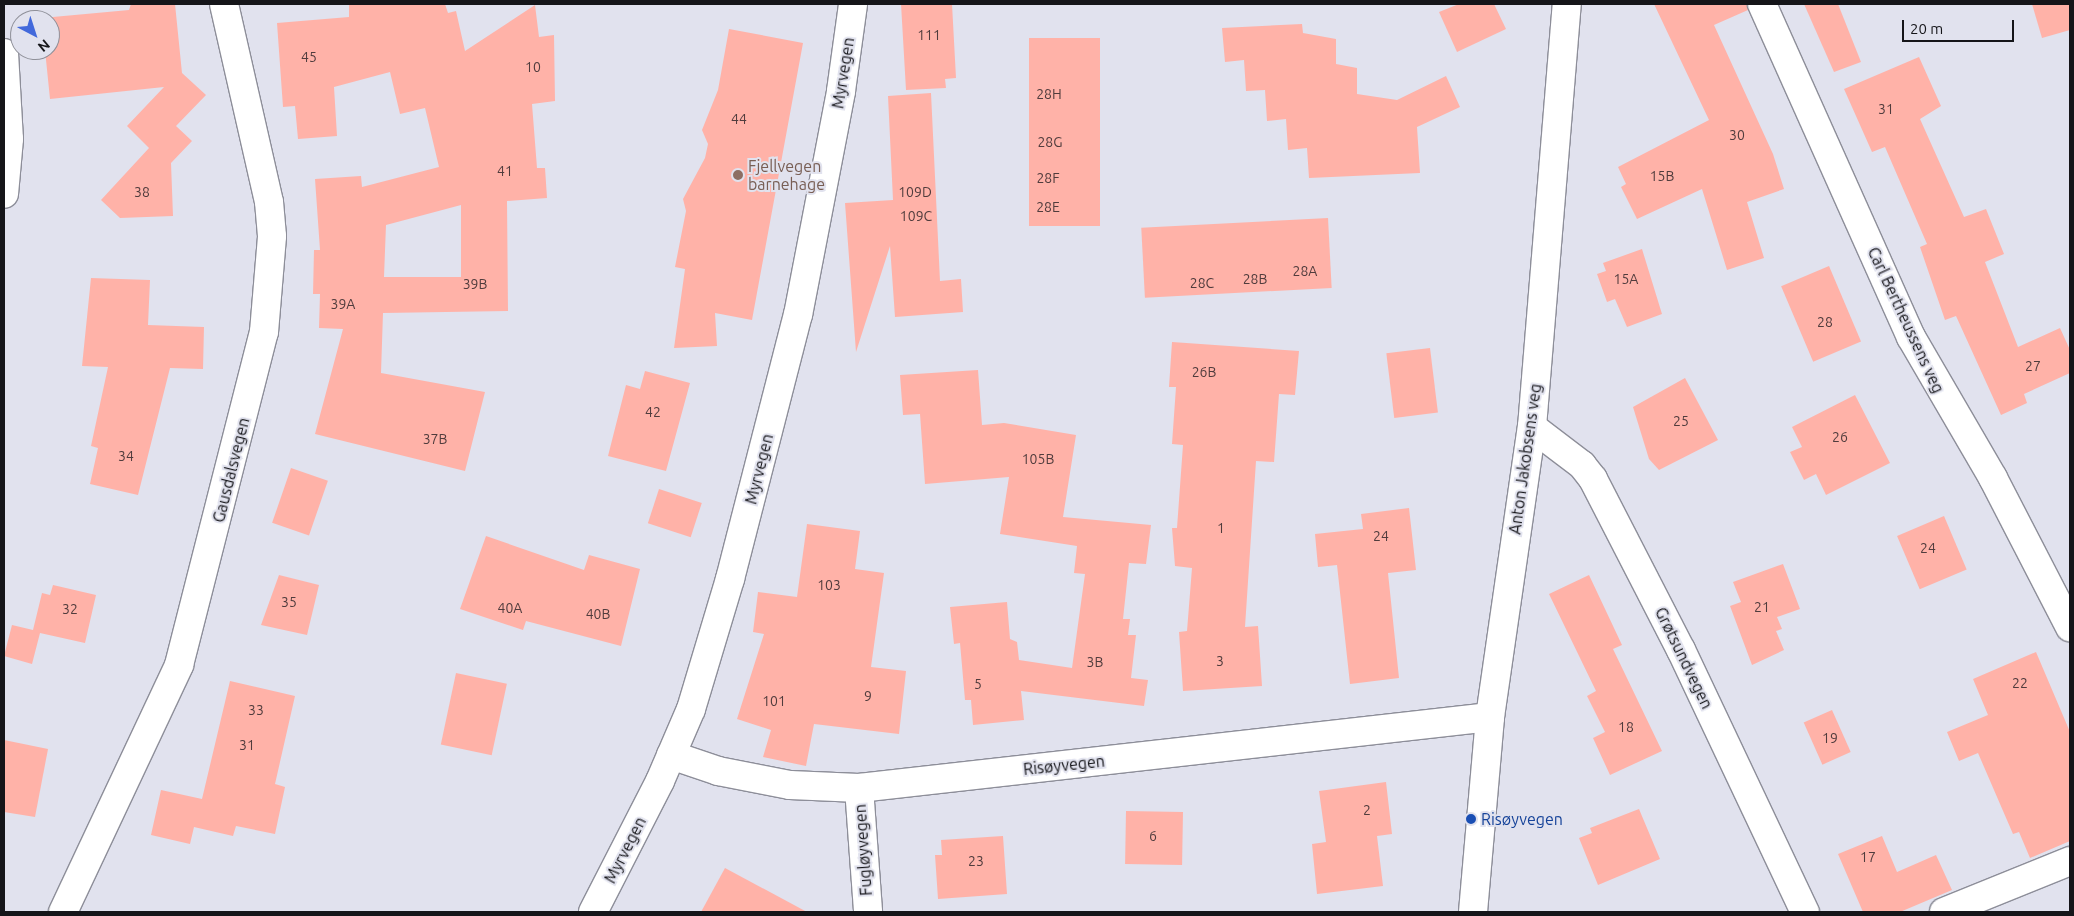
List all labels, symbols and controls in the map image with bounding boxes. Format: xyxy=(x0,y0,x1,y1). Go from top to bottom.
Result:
north arrow xyxy=(10,10,60,60)
scale bar xyxy=(1904,10,2016,42)
text: 20 m xyxy=(1910,20,1943,37)
house number: 111 xyxy=(917,27,941,43)
text: N xyxy=(35,36,53,55)
street label: Myrvegen xyxy=(828,36,858,110)
house number: 45 xyxy=(301,49,317,65)
house number: 10 xyxy=(525,59,541,75)
house number: 28H xyxy=(1036,86,1062,102)
house number: 31 xyxy=(1878,101,1894,117)
house number: 44 xyxy=(731,111,747,127)
house number: 30 xyxy=(1729,127,1745,143)
house number: 28G xyxy=(1037,134,1063,150)
place label: Fjellvegen barnehage xyxy=(748,156,825,194)
house number: 41 xyxy=(497,163,513,179)
house number: 15B xyxy=(1650,168,1674,184)
marker: Fjellvegen barnehage xyxy=(732,169,744,181)
house number: 28F xyxy=(1036,170,1060,186)
house number: 38 xyxy=(134,184,150,200)
house number: 109D xyxy=(898,184,932,200)
house number: 28E xyxy=(1036,199,1060,215)
house number: 109C xyxy=(900,208,932,224)
street label: Carl Bertheussens veg xyxy=(1864,244,1948,396)
house number: 28A xyxy=(1293,263,1317,279)
house number: 28B xyxy=(1243,271,1267,287)
house number: 15A xyxy=(1614,271,1638,287)
house number: 28C xyxy=(1190,275,1214,291)
house number: 39B xyxy=(463,276,487,292)
house number: 39A xyxy=(331,296,355,312)
house number: 28 xyxy=(1817,314,1833,330)
house number: 27 xyxy=(2025,358,2041,374)
house number: 26B xyxy=(1192,364,1216,380)
street label: Anton Jakobsens veg xyxy=(1505,382,1545,536)
house number: 42 xyxy=(645,404,661,420)
house number: 25 xyxy=(1673,413,1689,429)
street label: Gausdalsvegen xyxy=(209,416,253,524)
house number: 26 xyxy=(1832,429,1848,445)
house number: 37B xyxy=(423,431,447,447)
street label: Myrvegen xyxy=(741,432,777,506)
house number: 34 xyxy=(118,448,134,464)
house number: 105B xyxy=(1022,451,1054,467)
house number: 1 xyxy=(1217,520,1225,536)
house number: 24 xyxy=(1373,528,1389,544)
house number: 24 xyxy=(1920,540,1936,556)
house number: 103 xyxy=(817,577,841,593)
house number: 35 xyxy=(281,594,297,610)
house number: 21 xyxy=(1754,599,1770,615)
house number: 40A xyxy=(498,600,522,616)
house number: 32 xyxy=(62,601,78,617)
street label: Grøtsundvegen xyxy=(1651,604,1717,712)
house number: 40B xyxy=(586,606,610,622)
house number: 3 xyxy=(1216,653,1224,669)
house number: 3B xyxy=(1087,654,1103,670)
house number: 22 xyxy=(2012,675,2028,691)
house number: 5 xyxy=(974,676,982,692)
house number: 9 xyxy=(864,688,872,704)
house number: 101 xyxy=(762,693,786,709)
house number: 33 xyxy=(248,702,264,718)
house number: 18 xyxy=(1618,719,1634,735)
house number: 19 xyxy=(1822,730,1838,746)
house number: 31 xyxy=(239,737,255,753)
street label: Risøyvegen xyxy=(1022,751,1106,779)
house number: 2 xyxy=(1363,802,1371,818)
street label: Fugløyvegen xyxy=(850,804,876,896)
place label: Risøyvegen xyxy=(1481,809,1563,829)
marker: Risøyvegen xyxy=(1465,813,1477,825)
street label: Myrvegen xyxy=(600,814,650,886)
house number: 6 xyxy=(1149,828,1157,844)
house number: 17 xyxy=(1860,849,1876,865)
house number: 23 xyxy=(968,853,984,869)

